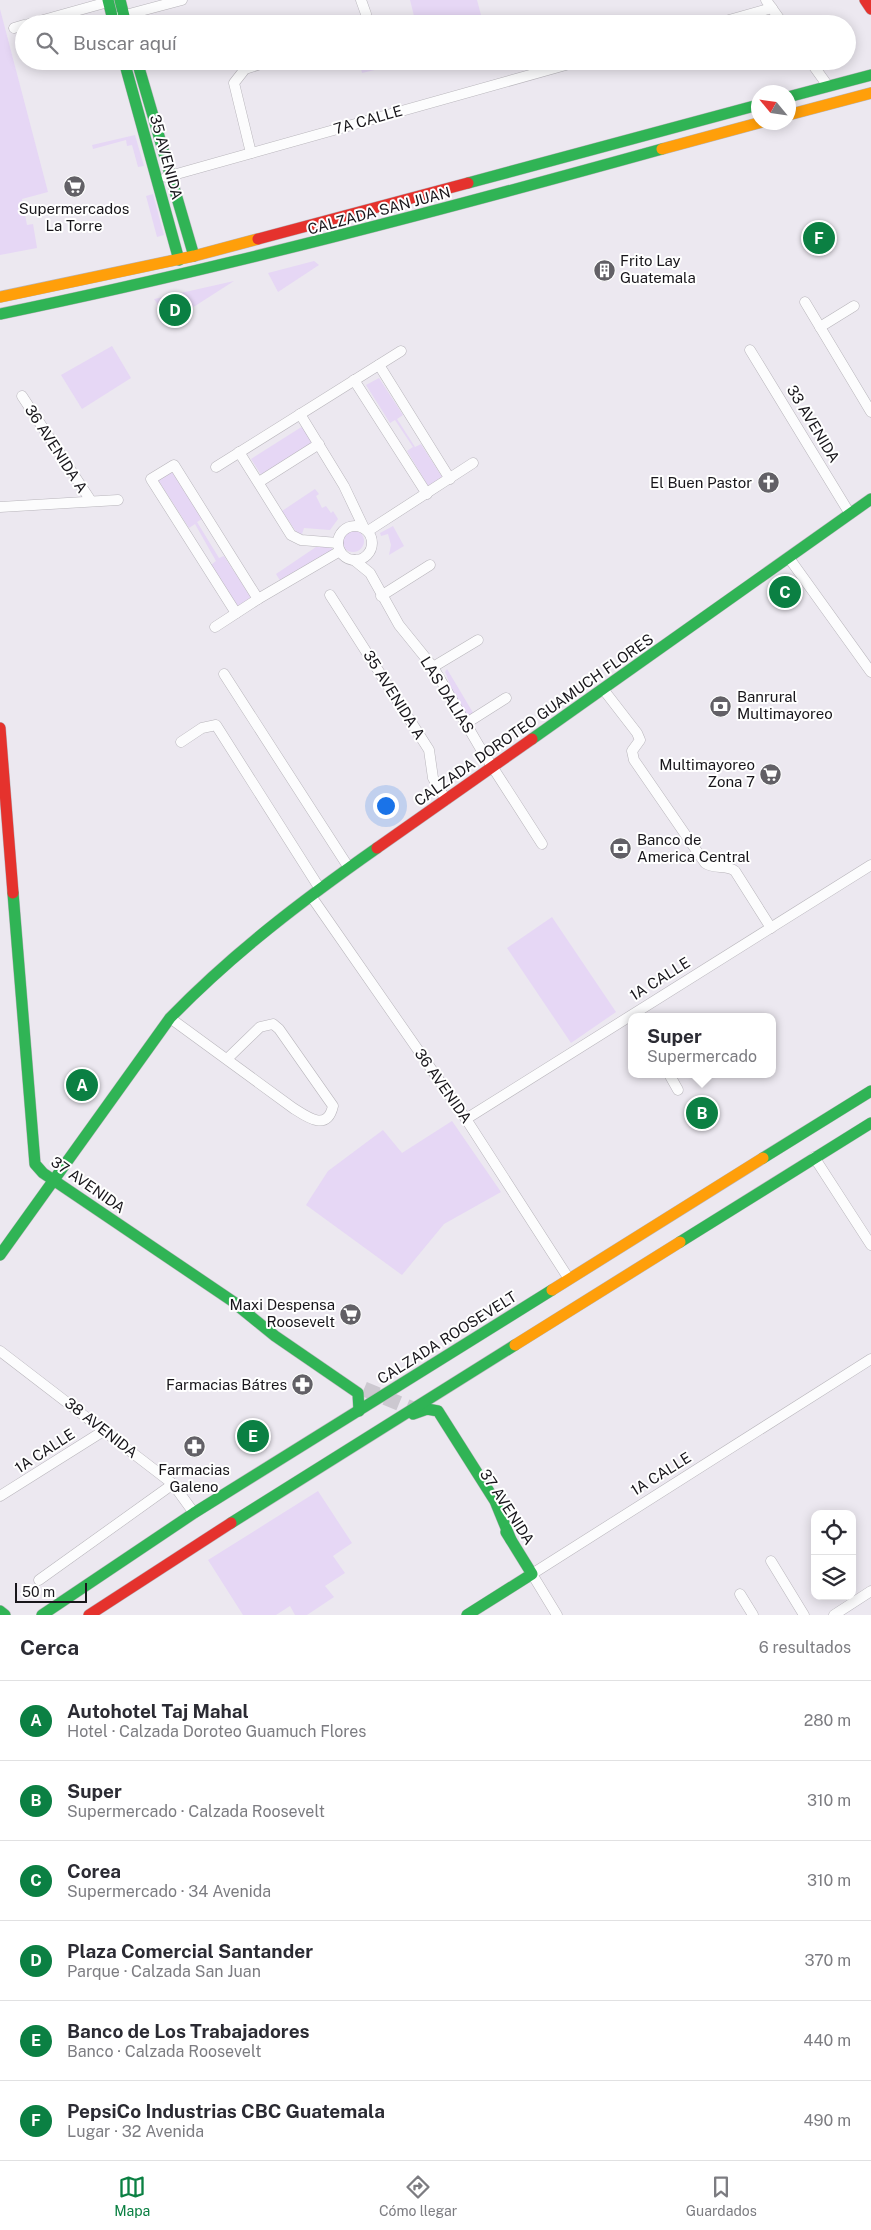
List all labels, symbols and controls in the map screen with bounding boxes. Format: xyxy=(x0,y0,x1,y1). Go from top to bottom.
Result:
search box xyxy=(15,15,856,70)
icon: search xyxy=(33,29,61,57)
text: Buscar aquí xyxy=(73,32,177,54)
north arrow xyxy=(751,85,796,130)
street label: 7A CALLE xyxy=(332,102,404,137)
street label: 35 AVENIDA xyxy=(147,112,186,202)
supermarket icon: Supermercados La Torre xyxy=(62,174,86,198)
street label: CALZADA SAN JUAN xyxy=(306,183,452,238)
place label: Supermercados La Torre xyxy=(19,200,129,234)
pin: F xyxy=(803,219,835,257)
place label: Frito Lay Guatemala xyxy=(620,252,696,286)
building icon: Frito Lay Guatemala xyxy=(592,258,616,282)
pin: D xyxy=(159,291,191,329)
street label: 33 AVENIDA xyxy=(784,382,843,466)
street label: 36 AVENIDA A xyxy=(22,402,91,496)
church icon: El Buen Pastor xyxy=(756,471,780,495)
place label: El Buen Pastor xyxy=(650,474,752,491)
pin: C xyxy=(769,573,801,611)
street label: CALZADA DOROTEO GUAMUCH FLORES xyxy=(411,630,657,809)
street label: 35 AVENIDA A xyxy=(360,647,429,743)
street label: LAS DALIAS xyxy=(417,653,478,736)
place label: Banrural Multimayoreo xyxy=(737,688,833,722)
bank icon: Banrural Multimayoreo xyxy=(709,694,733,718)
place label: Multimayoreo Zona 7 xyxy=(659,756,755,790)
supermarket icon: Multimayoreo Zona 7 xyxy=(759,762,783,786)
your location xyxy=(373,793,399,819)
place label: Banco de America Central xyxy=(637,831,750,865)
bank icon: Banco de America Central xyxy=(609,837,633,861)
street label: 1A CALLE xyxy=(626,953,693,1004)
popup xyxy=(628,1013,776,1078)
text: Super xyxy=(647,1025,702,1047)
street label: 36 AVENIDA xyxy=(412,1045,476,1126)
text: Supermercado xyxy=(647,1047,757,1066)
pin: A xyxy=(66,1066,98,1104)
pin: B xyxy=(686,1094,718,1132)
street label: 37 AVENIDA xyxy=(48,1153,129,1217)
street label: CALZADA ROOSEVELT xyxy=(374,1288,520,1387)
place label: Maxi Despensa Roosevelt xyxy=(229,1296,335,1330)
supermarket icon: Maxi Despensa Roosevelt xyxy=(339,1302,363,1326)
pharmacy icon: Farmacias Bátres xyxy=(291,1373,315,1397)
place label: Farmacias Bátres xyxy=(166,1376,287,1393)
street label: 38 AVENIDA xyxy=(62,1394,141,1461)
pin: E xyxy=(237,1417,269,1455)
street label: 1A CALLE xyxy=(12,1425,78,1476)
pharmacy icon: Farmacias Galeno xyxy=(182,1435,206,1459)
street label: 1A CALLE xyxy=(627,1448,694,1499)
place label: Farmacias Galeno xyxy=(158,1461,230,1495)
street label: 37 AVENIDA xyxy=(477,1466,538,1548)
map controls xyxy=(811,1510,856,1600)
button: locate xyxy=(811,1510,856,1555)
button: layers xyxy=(811,1555,856,1600)
scale bar xyxy=(15,1580,88,1603)
text: 50 m xyxy=(22,1584,55,1600)
text: Cerca xyxy=(20,1635,79,1660)
text: 6 resultados xyxy=(759,1638,851,1657)
text: Autohotel Taj Mahal xyxy=(67,1700,249,1722)
text: A xyxy=(30,1711,42,1730)
text: 280 m xyxy=(804,1711,851,1730)
text: Hotel · Calzada Doroteo Guamuch Flores xyxy=(67,1722,366,1741)
text: Super xyxy=(67,1780,122,1802)
text: B xyxy=(31,1791,41,1810)
text: 310 m xyxy=(807,1791,851,1810)
text: Supermercado · Calzada Roosevelt xyxy=(67,1802,325,1821)
text: Corea xyxy=(67,1860,121,1882)
text: C xyxy=(30,1871,42,1890)
text: 310 m xyxy=(807,1871,851,1890)
text: Supermercado · 34 Avenida xyxy=(67,1882,271,1901)
text: Plaza Comercial Santander xyxy=(67,1940,313,1962)
text: D xyxy=(30,1951,42,1970)
text: 370 m xyxy=(804,1951,851,1970)
text: Parque · Calzada San Juan xyxy=(67,1962,261,1981)
text: Banco de Los Trabajadores xyxy=(67,2020,310,2042)
text: E xyxy=(31,2031,41,2050)
text: 440 m xyxy=(803,2031,851,2050)
text: Banco · Calzada Roosevelt xyxy=(67,2042,261,2061)
text: PepsiCo Industrias CBC Guatemala xyxy=(67,2100,385,2122)
text: F xyxy=(31,2111,41,2130)
text: 490 m xyxy=(804,2111,851,2130)
text: Lugar · 32 Avenida xyxy=(67,2122,204,2141)
tab: Mapa xyxy=(114,2173,150,2219)
tab: Cómo llegar xyxy=(379,2173,457,2219)
tab: Guardados xyxy=(686,2173,757,2219)

